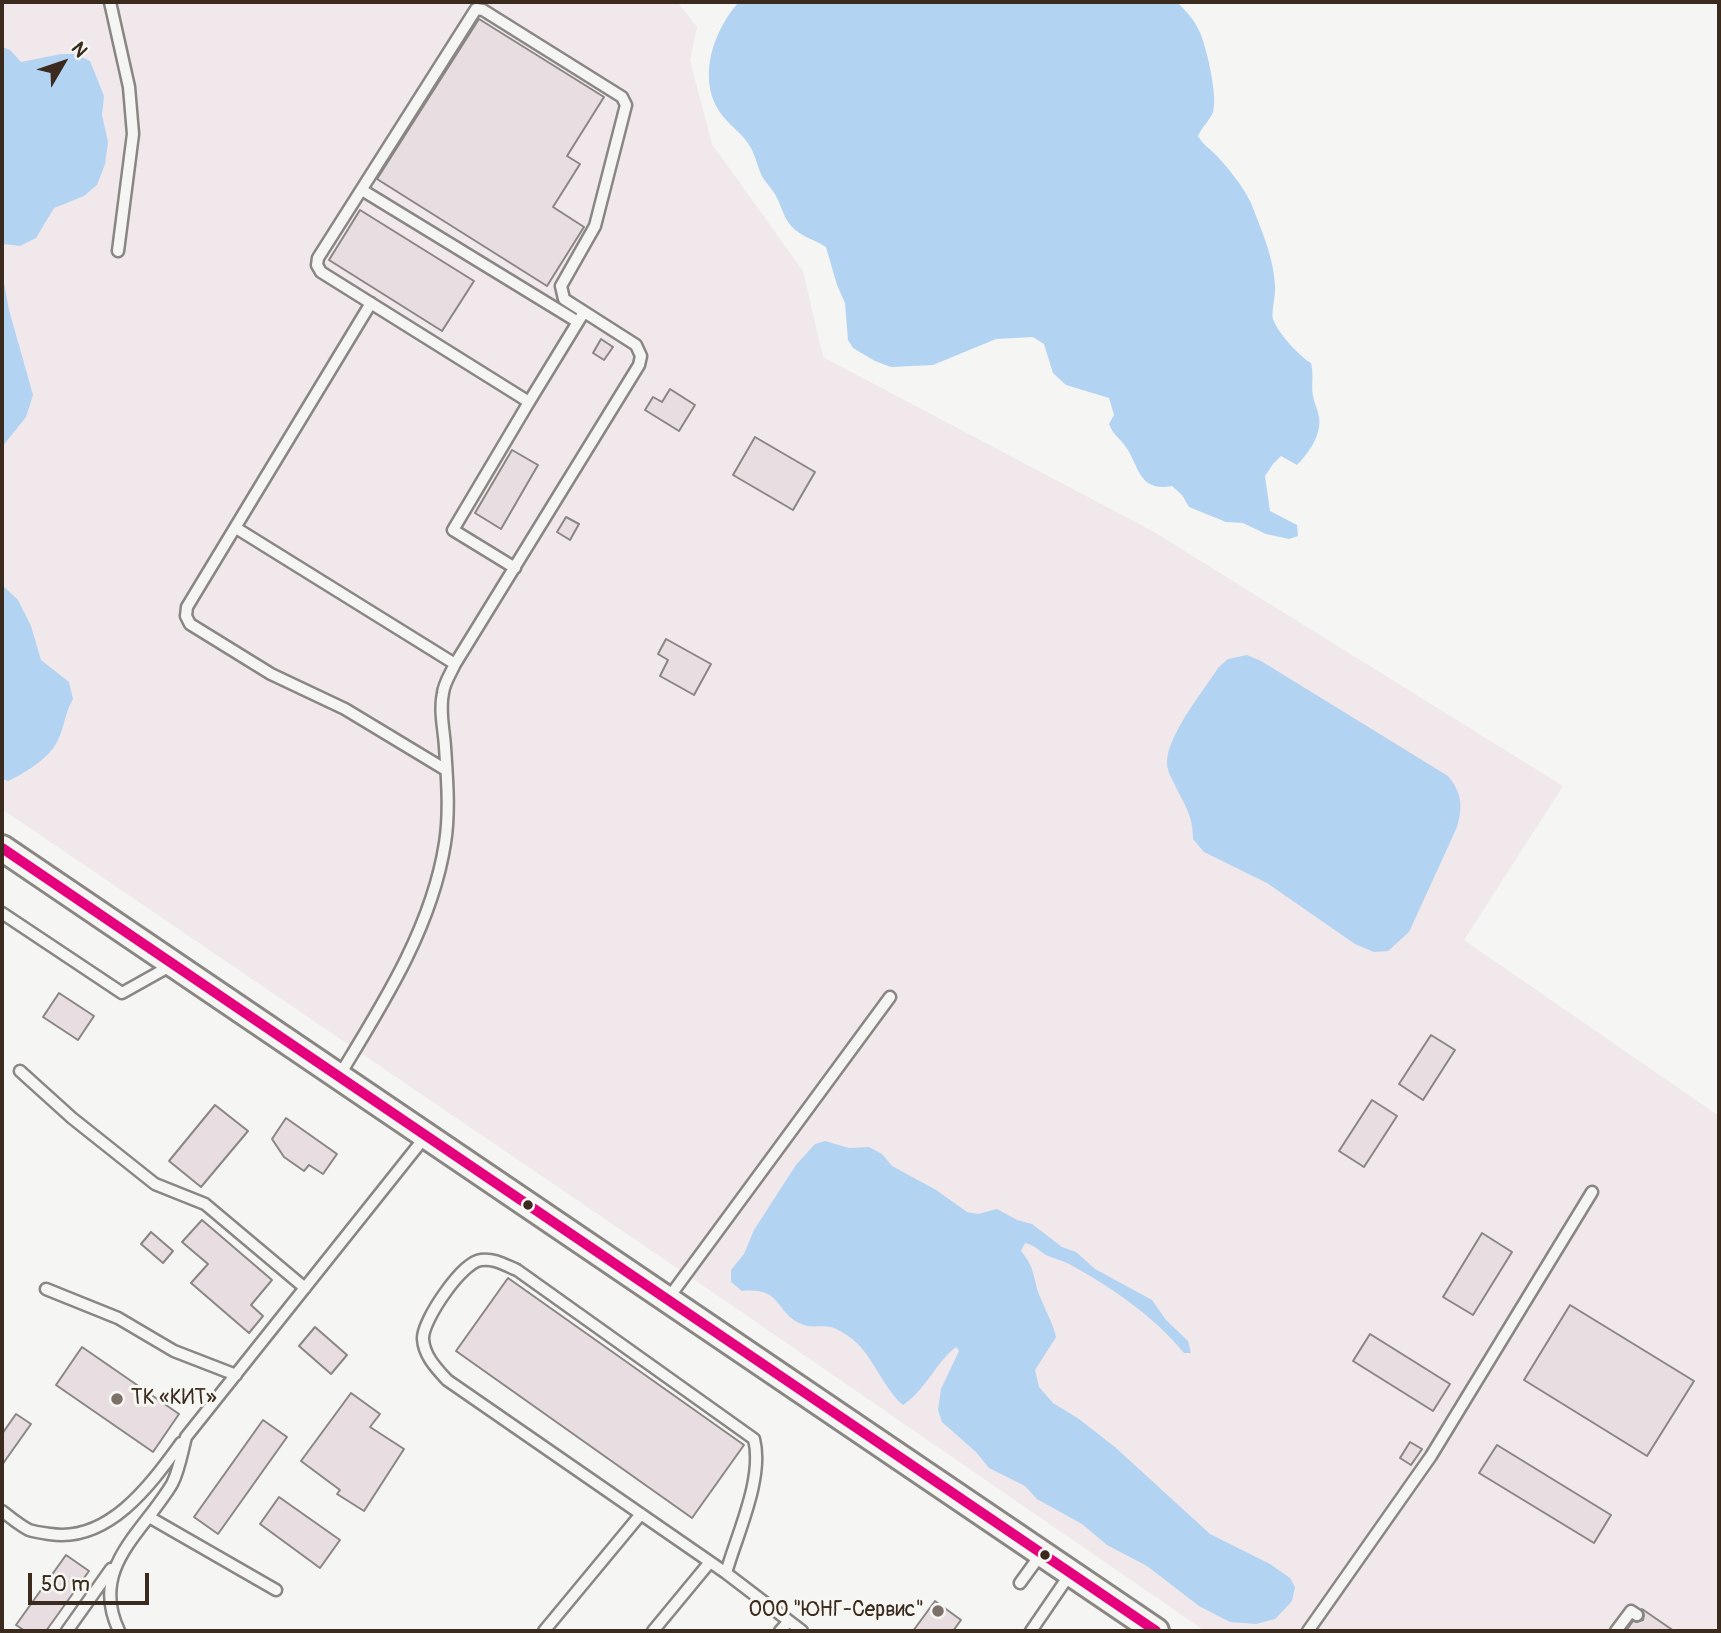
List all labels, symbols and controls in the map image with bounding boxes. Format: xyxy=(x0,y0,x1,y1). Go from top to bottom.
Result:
north arrow xyxy=(28,28,98,98)
text: N xyxy=(66,37,93,62)
unlabelled marker xyxy=(521,1198,535,1212)
place label: ТК «КИТ» xyxy=(131,1386,217,1412)
marker: ТК «КИТ» xyxy=(109,1391,125,1407)
unlabelled marker xyxy=(1038,1548,1052,1562)
scale bar xyxy=(32,1560,152,1604)
text: 50 m xyxy=(41,1571,90,1598)
place label: ООО "ЮНГ-Сервис" xyxy=(748,1598,924,1624)
marker: ООО "ЮНГ-Сервис" xyxy=(930,1603,946,1619)

